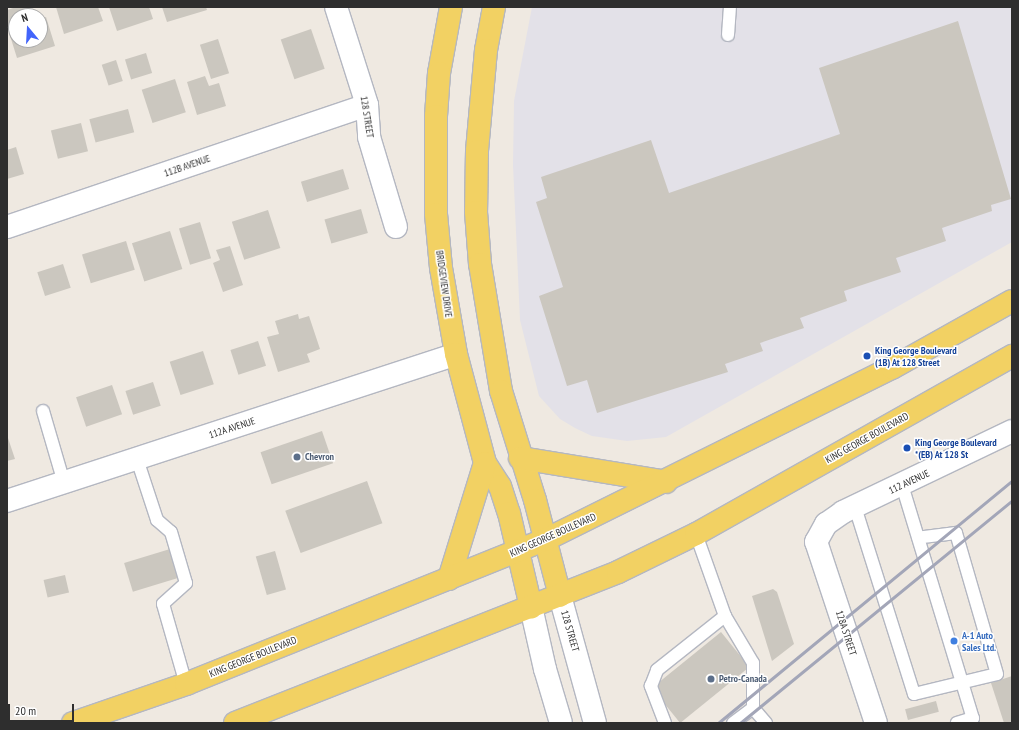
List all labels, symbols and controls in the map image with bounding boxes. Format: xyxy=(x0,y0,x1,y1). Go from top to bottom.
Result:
north arrow xyxy=(8,8,48,48)
text: N xyxy=(20,10,30,25)
street label: 128 STREET xyxy=(358,95,376,139)
street label: 112B AVENUE xyxy=(162,152,212,180)
street label: BRIDGEVIEW DRIVE xyxy=(433,250,455,318)
place label: King George Boulevard (1B) At 128 Street xyxy=(875,344,957,368)
marker: King George Boulevard (1B) At 128 Street xyxy=(862,351,872,361)
street label: KING GEORGE BOULEVARD xyxy=(823,410,911,466)
street label: 112A AVENUE xyxy=(207,415,257,441)
place label: King George Boulevard *(EB) At 128 St xyxy=(915,436,997,460)
marker: King George Boulevard *(EB) At 128 St xyxy=(902,443,912,453)
place label: Chevron xyxy=(305,451,334,463)
marker: Chevron xyxy=(292,452,302,462)
street label: 112 AVENUE xyxy=(887,467,931,497)
street label: KING GEORGE BOULEVARD xyxy=(508,511,598,559)
street label: 128 STREET xyxy=(558,609,582,653)
street label: 128A STREET xyxy=(833,609,859,657)
place label: A-1 Auto Sales Ltd. xyxy=(962,629,996,652)
street label: KING GEORGE BOULEVARD xyxy=(208,634,298,680)
marker: A-1 Auto Sales Ltd. xyxy=(949,636,959,646)
place label: Petro-Canada xyxy=(719,673,767,685)
marker: Petro-Canada xyxy=(706,674,716,684)
scale bar xyxy=(10,696,76,722)
text: 20 m xyxy=(15,703,36,718)

